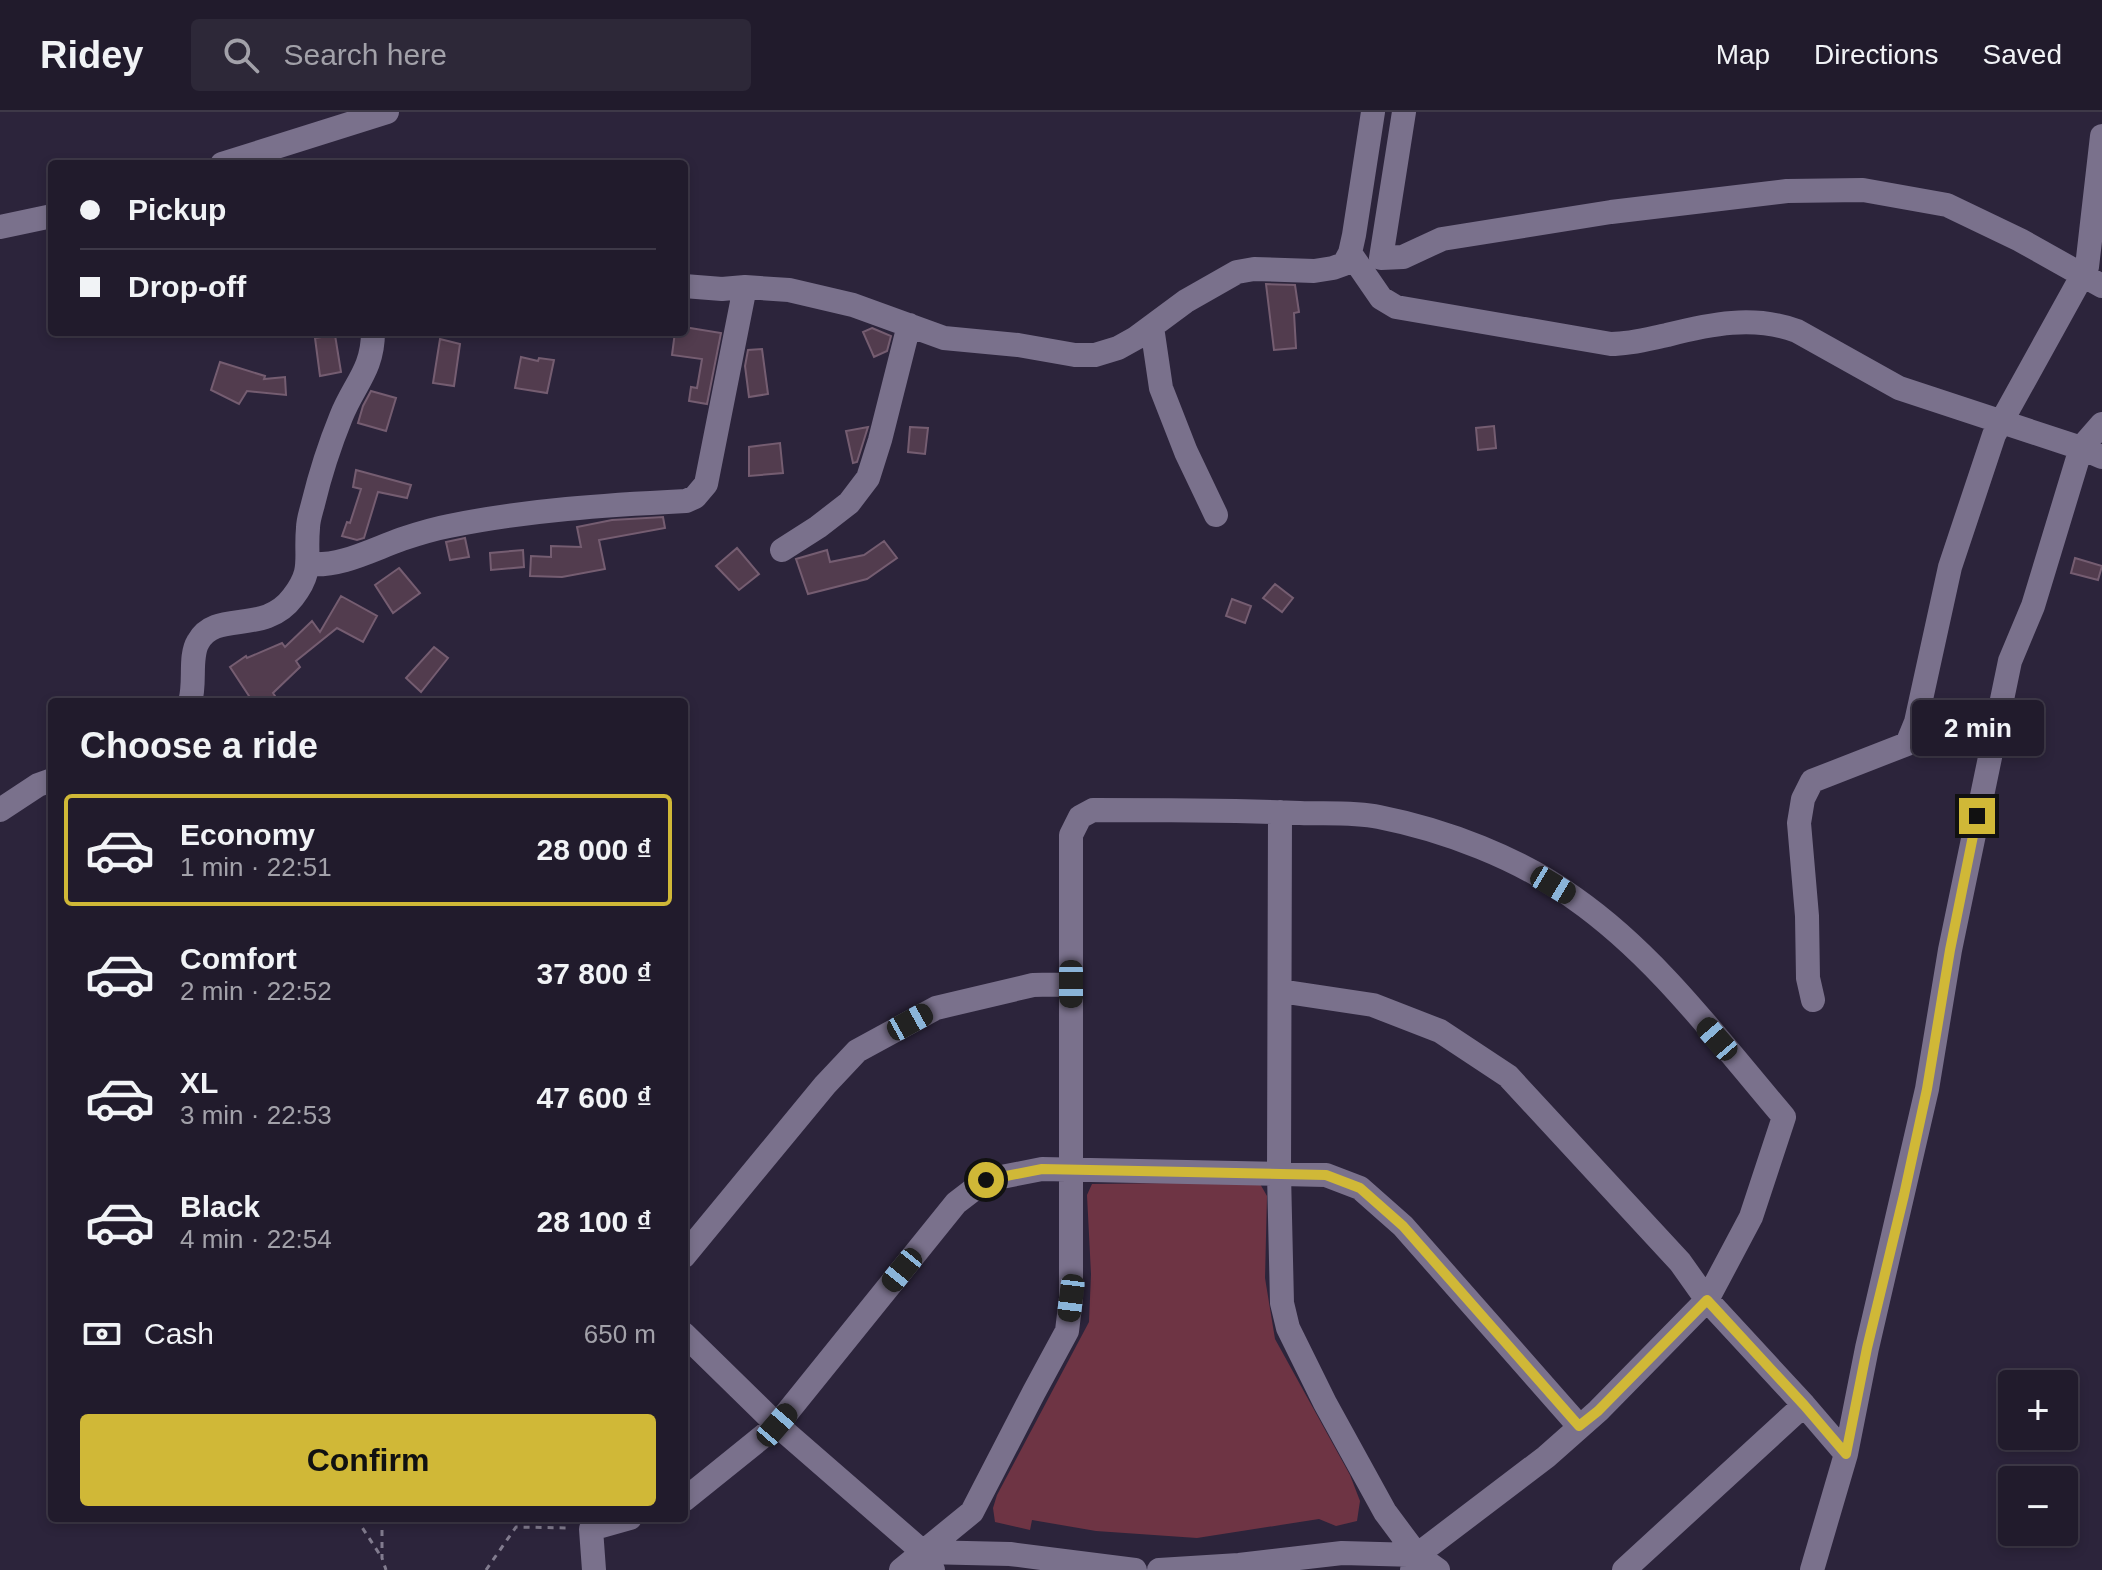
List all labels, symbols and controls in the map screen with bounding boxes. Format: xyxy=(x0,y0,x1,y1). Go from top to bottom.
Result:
search box xyxy=(191,19,751,91)
icon: search xyxy=(219,33,263,77)
text: Ridey xyxy=(40,34,143,76)
text: Search here xyxy=(283,38,447,71)
text: Map xyxy=(1716,39,1770,70)
text: Directions xyxy=(1814,39,1939,70)
text: Saved xyxy=(1983,39,2062,70)
text: Pickup xyxy=(128,193,226,226)
text: Drop-off xyxy=(128,270,246,303)
callout: 2 min xyxy=(1911,700,2043,756)
text: 2 min xyxy=(1944,713,2012,743)
text: Choose a ride xyxy=(80,725,318,766)
route end xyxy=(1959,798,1995,834)
icon: car xyxy=(84,814,156,886)
text: Economy xyxy=(180,818,315,851)
text: 28 000 ₫ xyxy=(537,833,652,866)
text: 1 min · 22:51 xyxy=(180,852,332,882)
car xyxy=(1526,862,1580,908)
icon: car xyxy=(84,938,156,1010)
text: Comfort xyxy=(180,942,297,975)
text: 37 800 ₫ xyxy=(537,957,652,990)
car xyxy=(1059,960,1083,1008)
text: 2 min · 22:52 xyxy=(180,976,332,1006)
car xyxy=(883,1000,937,1044)
car xyxy=(1692,1013,1742,1065)
icon: car xyxy=(84,1062,156,1134)
text: XL xyxy=(180,1066,218,1099)
text: 47 600 ₫ xyxy=(537,1081,652,1114)
text: 3 min · 22:53 xyxy=(180,1100,332,1130)
route start xyxy=(968,1162,1004,1198)
icon: car xyxy=(84,1186,156,1258)
text: Black xyxy=(180,1190,260,1223)
text: 28 100 ₫ xyxy=(537,1205,652,1238)
text: 4 min · 22:54 xyxy=(180,1224,332,1254)
car xyxy=(878,1244,926,1296)
car xyxy=(1056,1273,1086,1323)
icon: cash xyxy=(80,1312,124,1356)
text: Cash xyxy=(144,1317,214,1350)
text: 650 m xyxy=(584,1319,656,1349)
map controls xyxy=(1998,1370,2078,1546)
button: + xyxy=(1998,1370,2078,1450)
car xyxy=(752,1399,802,1451)
button: Confirm xyxy=(80,1414,656,1506)
button: − xyxy=(1998,1466,2078,1546)

